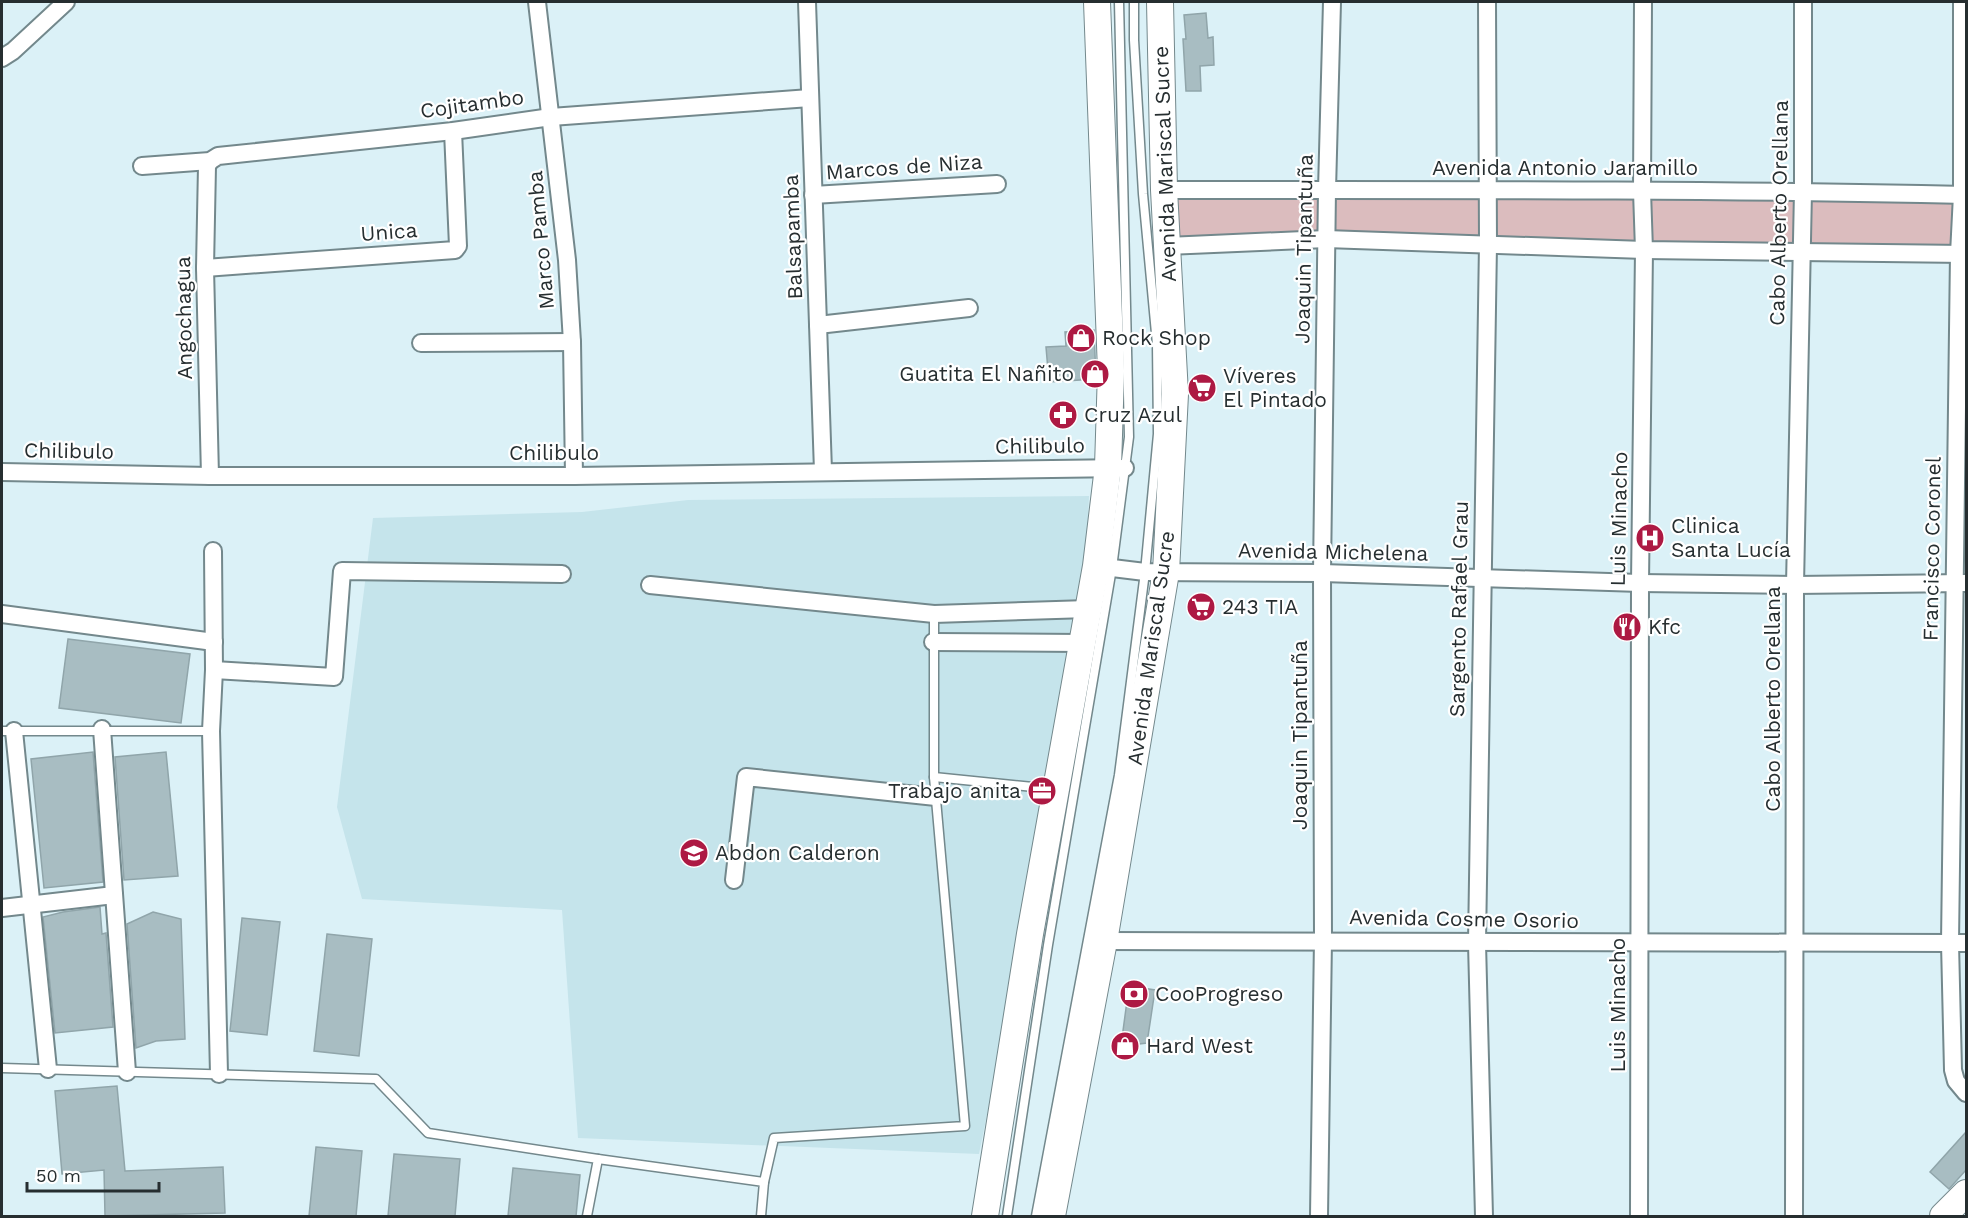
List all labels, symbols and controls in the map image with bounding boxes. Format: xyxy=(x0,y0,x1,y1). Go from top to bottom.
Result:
street label: Avenida Mariscal Sucre xyxy=(1148,45,1181,283)
street label: Cojitambo xyxy=(418,84,525,123)
street label: Cabo Alberto Orellana xyxy=(1764,100,1793,326)
street label: Marcos de Niza xyxy=(825,149,983,184)
street label: Joaquin Tipantuña xyxy=(1289,154,1318,344)
street label: Avenida Antonio Jaramillo xyxy=(1432,155,1698,180)
street label: Marco Pamba xyxy=(522,170,559,310)
street label: Balsapamba xyxy=(778,174,807,300)
street label: Unica xyxy=(360,217,418,246)
street label: Angochagua xyxy=(170,256,197,380)
shop icon: Rock Shop xyxy=(1065,322,1097,354)
place label: Rock Shop xyxy=(1102,325,1211,350)
shop icon: Guatita El Nañito xyxy=(1079,358,1111,390)
place label: Guatita El Nañito xyxy=(899,361,1074,386)
place label: Víveres El Pintado xyxy=(1223,363,1327,412)
supermarket icon: Víveres El Pintado xyxy=(1186,372,1218,404)
pharmacy icon: Cruz Azul xyxy=(1047,399,1079,431)
place label: Cruz Azul xyxy=(1084,402,1182,427)
street label: Chilibulo xyxy=(995,432,1085,459)
street label: Chilibulo xyxy=(24,437,114,464)
street label: Chilibulo xyxy=(509,440,599,465)
street label: Luis Minacho xyxy=(1605,451,1632,587)
street label: Francisco Coronel xyxy=(1917,456,1946,641)
street label: Sargento Rafael Grau xyxy=(1444,501,1473,717)
place label: Clinica Santa Lucía xyxy=(1671,513,1791,562)
hospital icon: Clinica Santa Lucía xyxy=(1634,522,1666,554)
street label: Avenida Mariscal Sucre xyxy=(1122,529,1179,767)
street label: Avenida Michelena xyxy=(1238,537,1428,566)
street label: Cabo Alberto Orellana xyxy=(1760,586,1785,812)
supermarket icon: 243 TIA xyxy=(1185,591,1217,623)
place label: 243 TIA xyxy=(1222,594,1298,619)
restaurant icon: Kfc xyxy=(1611,611,1643,643)
place label: Kfc xyxy=(1648,614,1681,639)
street label: Joaquin Tipantuña xyxy=(1287,640,1312,830)
office icon: Trabajo anita xyxy=(1026,775,1058,807)
place label: Trabajo anita xyxy=(888,778,1021,803)
school or university icon: Abdon Calderon xyxy=(678,837,710,869)
place label: Abdon Calderon xyxy=(715,840,880,865)
street label: Avenida Cosme Osorio xyxy=(1349,904,1579,933)
street label: Luis Minacho xyxy=(1605,938,1630,1072)
bank icon: CooProgreso xyxy=(1118,978,1150,1010)
place label: CooProgreso xyxy=(1155,981,1283,1006)
shop icon: Hard West xyxy=(1109,1030,1141,1062)
place label: Hard West xyxy=(1146,1033,1253,1058)
scale bar xyxy=(27,1155,159,1193)
text: 50 m xyxy=(36,1165,81,1186)

